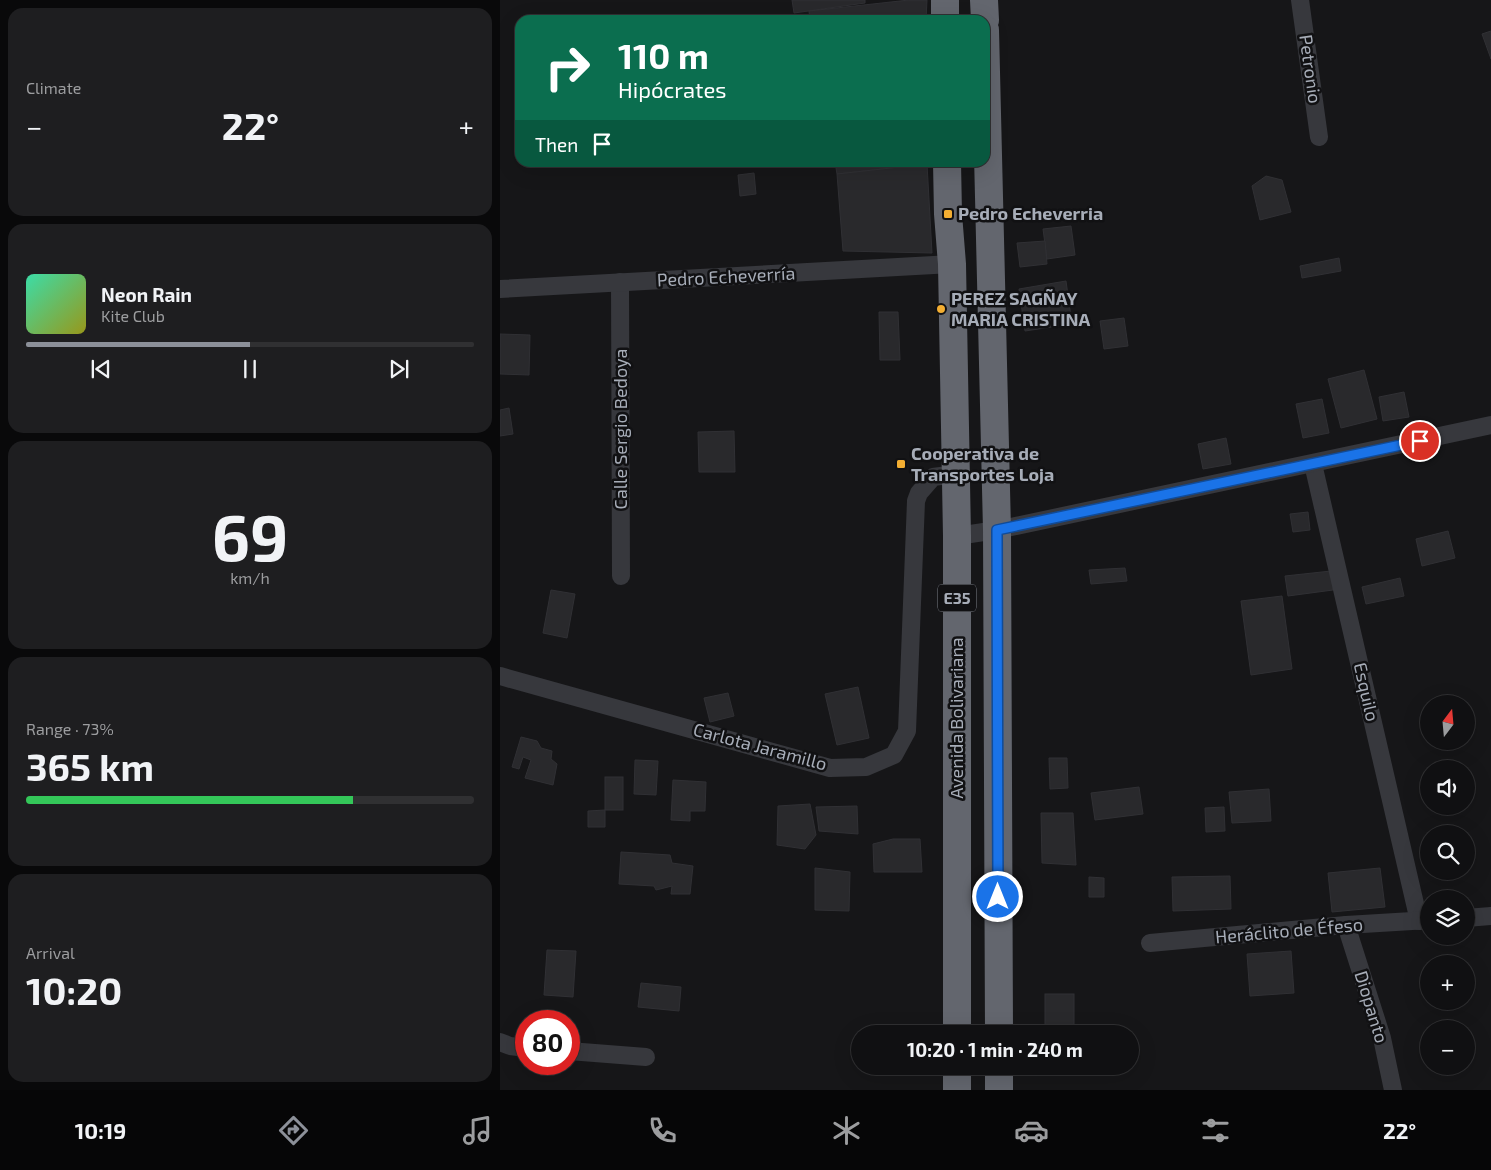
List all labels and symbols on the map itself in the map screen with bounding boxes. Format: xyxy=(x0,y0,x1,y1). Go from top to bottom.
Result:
street label: Petronio xyxy=(1295,33,1327,105)
place label: Pedro Echeverria xyxy=(958,202,1103,224)
marker: Pedro Echeverria xyxy=(942,208,954,220)
street label: Pedro Echeverría xyxy=(656,261,796,291)
place label: PEREZ SAGÑAY MARIA CRISTINA xyxy=(951,287,1090,330)
marker: PEREZ SAGÑAY MARIA CRISTINA xyxy=(935,303,947,315)
street label: Calle Sergio Bedoya xyxy=(609,349,631,509)
pin xyxy=(1399,420,1441,462)
place label: Cooperativa de Transportes Loja xyxy=(911,442,1054,485)
marker: Cooperativa de Transportes Loja xyxy=(895,458,907,470)
road number: E35 xyxy=(938,584,976,612)
street label: Avenida Bolivariana xyxy=(945,637,967,799)
street label: Esquilo xyxy=(1350,660,1384,723)
north arrow xyxy=(1420,695,1475,750)
street label: Carlota Jaramillo xyxy=(691,718,830,774)
position arrow xyxy=(971,870,1023,922)
street label: Heráclito de Éfeso xyxy=(1214,913,1364,947)
street label: Diopanto xyxy=(1351,968,1393,1046)
speed limit sign: 80 xyxy=(515,1010,580,1075)

